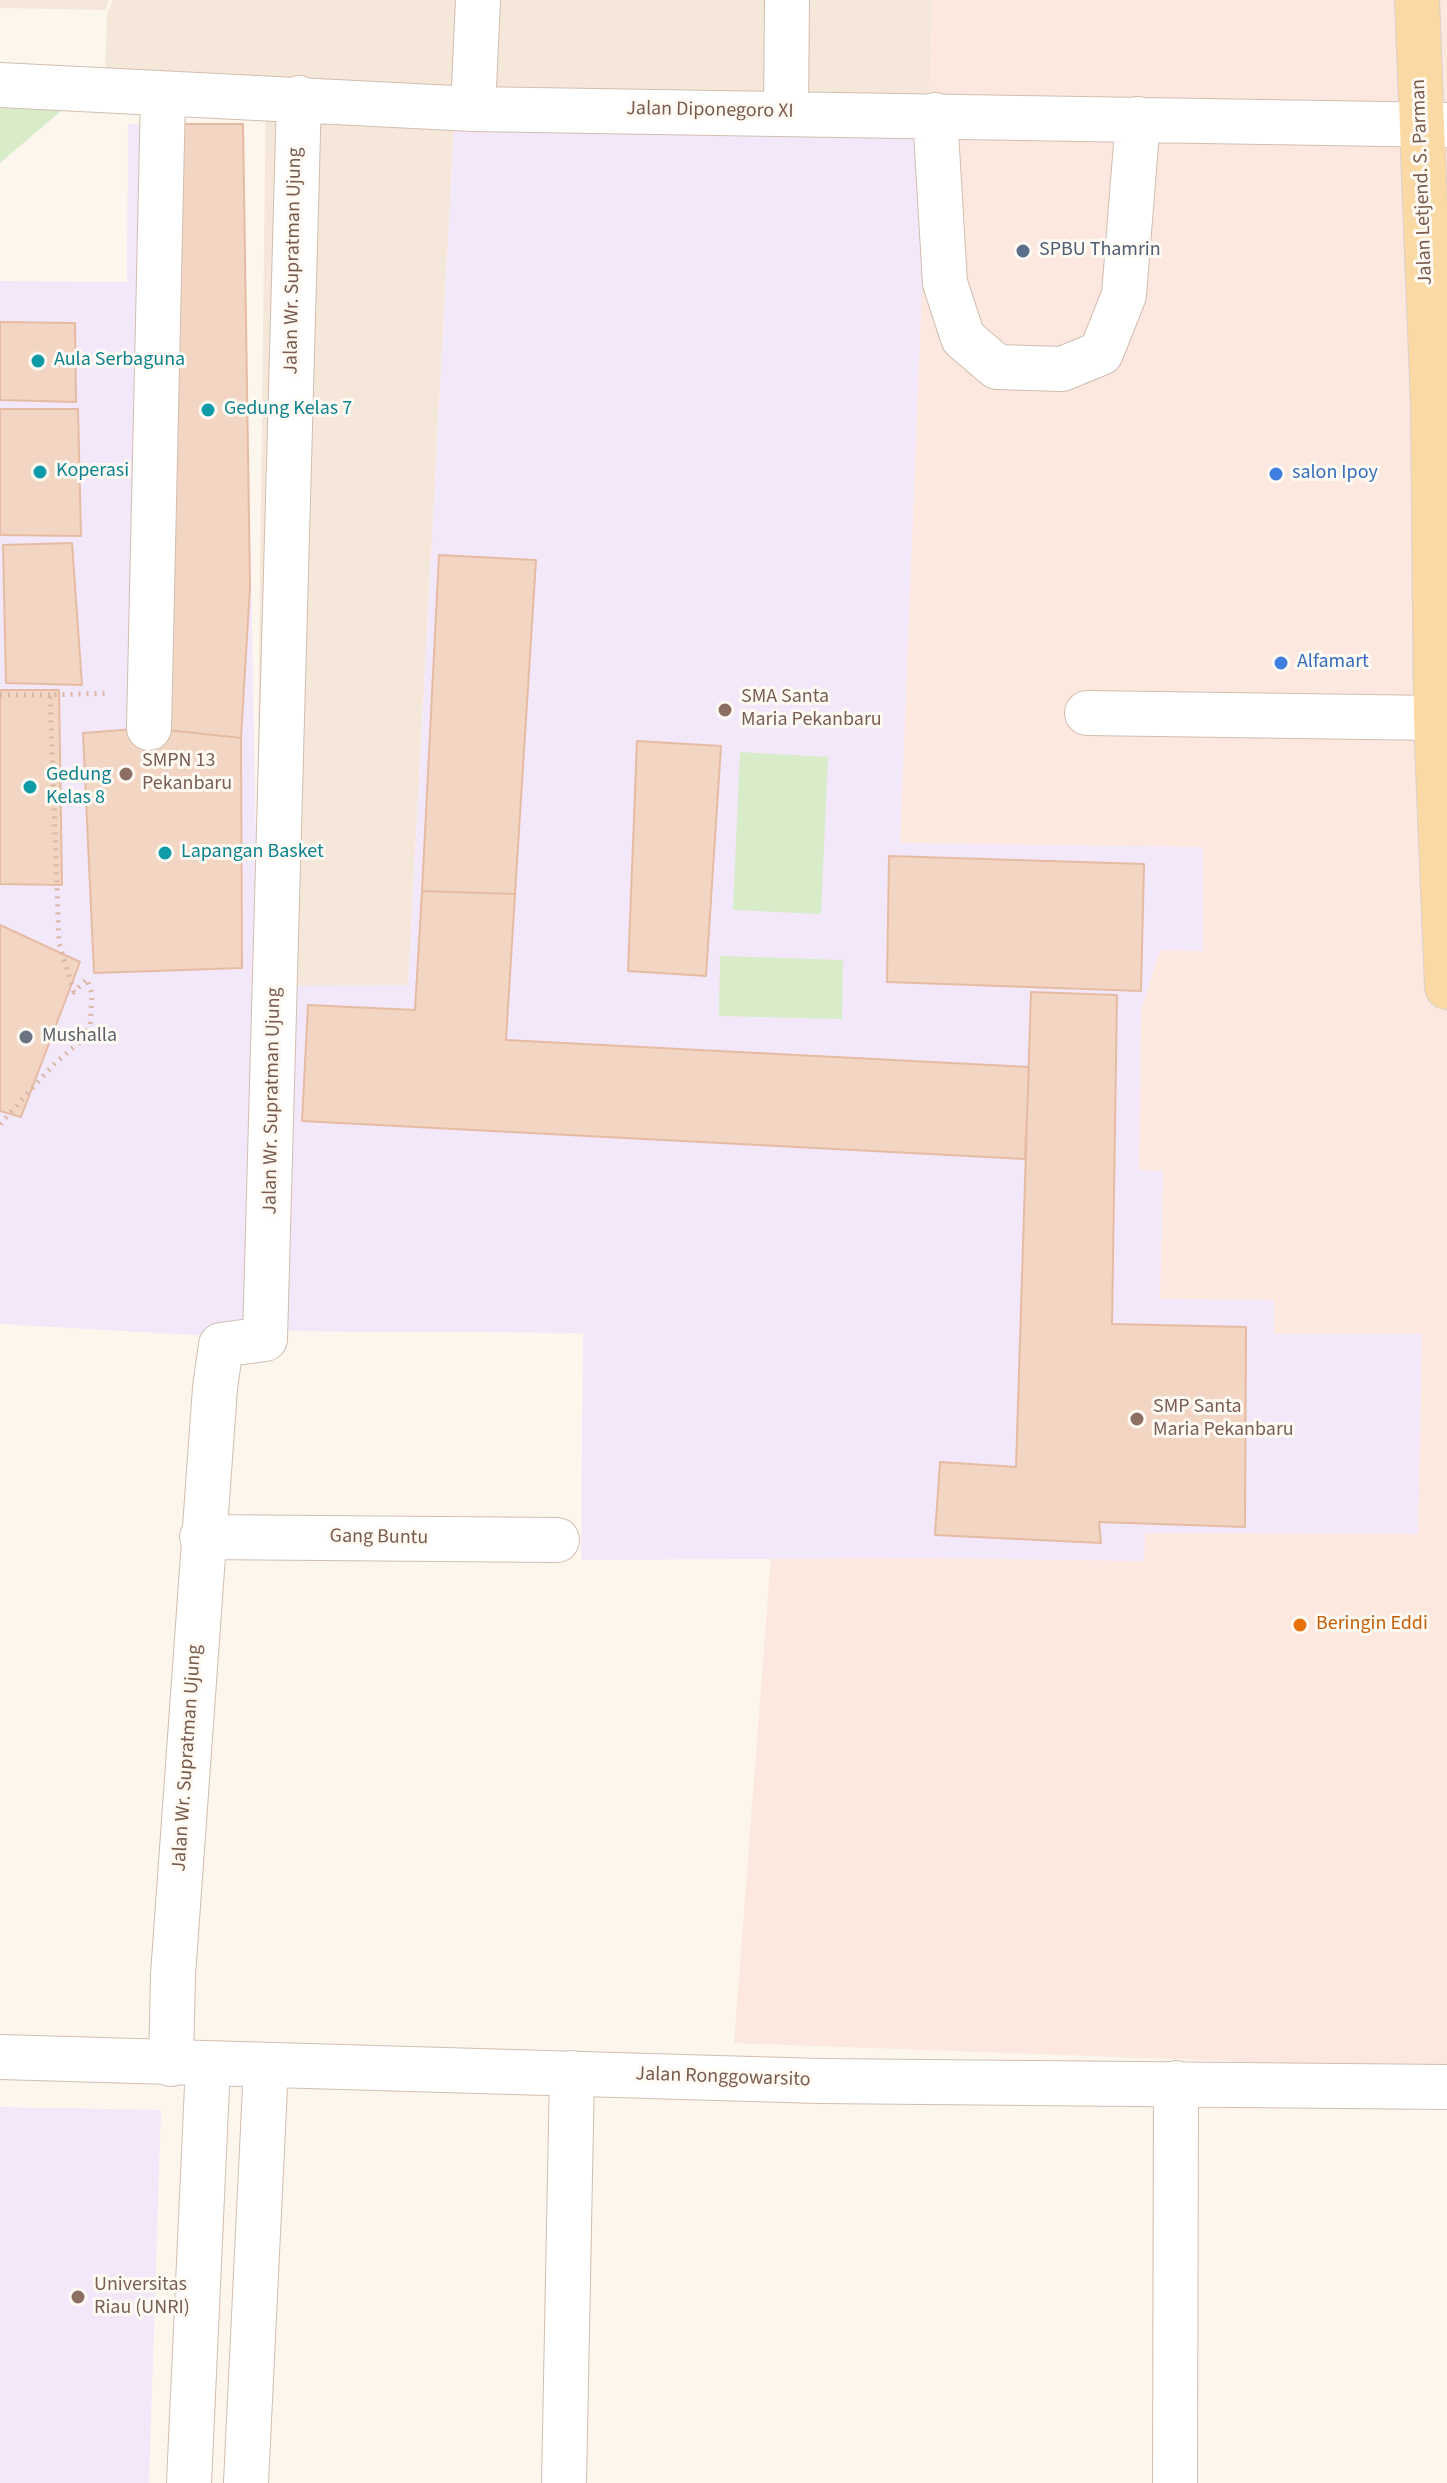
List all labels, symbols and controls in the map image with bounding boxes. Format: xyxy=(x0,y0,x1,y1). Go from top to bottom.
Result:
street label: Jalan Letjend. S. Parman xyxy=(1407,78,1439,286)
street label: Jalan Diponegoro XI xyxy=(626,98,794,124)
street label: Jalan Wr. Supratman Ujung xyxy=(280,147,308,375)
place label: SPBU Thamrin xyxy=(1039,239,1161,263)
marker: SPBU Thamrin xyxy=(1014,242,1032,260)
place label: Aula Serbaguna xyxy=(54,349,185,373)
marker: Aula Serbaguna xyxy=(29,352,47,370)
place label: Gedung Kelas 7 xyxy=(224,398,352,422)
marker: Gedung Kelas 7 xyxy=(199,401,217,419)
place label: Koperasi xyxy=(56,460,129,484)
place label: salon Ipoy xyxy=(1292,462,1378,486)
marker: Koperasi xyxy=(31,463,49,481)
marker: salon Ipoy xyxy=(1267,465,1285,483)
place label: Alfamart xyxy=(1297,651,1369,675)
marker: Alfamart xyxy=(1272,654,1290,672)
place label: SMA Santa Maria Pekanbaru xyxy=(741,686,882,733)
marker: SMA Santa Maria Pekanbaru xyxy=(716,701,734,719)
place label: SMPN 13 Pekanbaru xyxy=(142,750,232,797)
place label: Gedung Kelas 8 xyxy=(46,764,111,811)
marker: SMPN 13 Pekanbaru xyxy=(117,765,135,783)
marker: Gedung Kelas 8 xyxy=(21,778,39,796)
place label: Lapangan Basket xyxy=(181,841,324,865)
marker: Lapangan Basket xyxy=(156,844,174,862)
street label: Jalan Wr. Supratman Ujung xyxy=(259,987,287,1215)
place label: Mushalla xyxy=(42,1025,117,1049)
marker: Mushalla xyxy=(17,1028,35,1046)
place label: SMP Santa Maria Pekanbaru xyxy=(1153,1396,1294,1443)
marker: SMP Santa Maria Pekanbaru xyxy=(1128,1410,1146,1428)
street label: Gang Buntu xyxy=(329,1525,429,1551)
place label: Beringin Eddi xyxy=(1316,1613,1428,1637)
marker: Beringin Eddi xyxy=(1291,1616,1309,1634)
street label: Jalan Wr. Supratman Ujung xyxy=(168,1644,208,1872)
street label: Jalan Ronggowarsito xyxy=(635,2063,811,2093)
place label: Universitas Riau (UNRI) xyxy=(94,2274,190,2321)
marker: Universitas Riau (UNRI) xyxy=(69,2288,87,2306)

